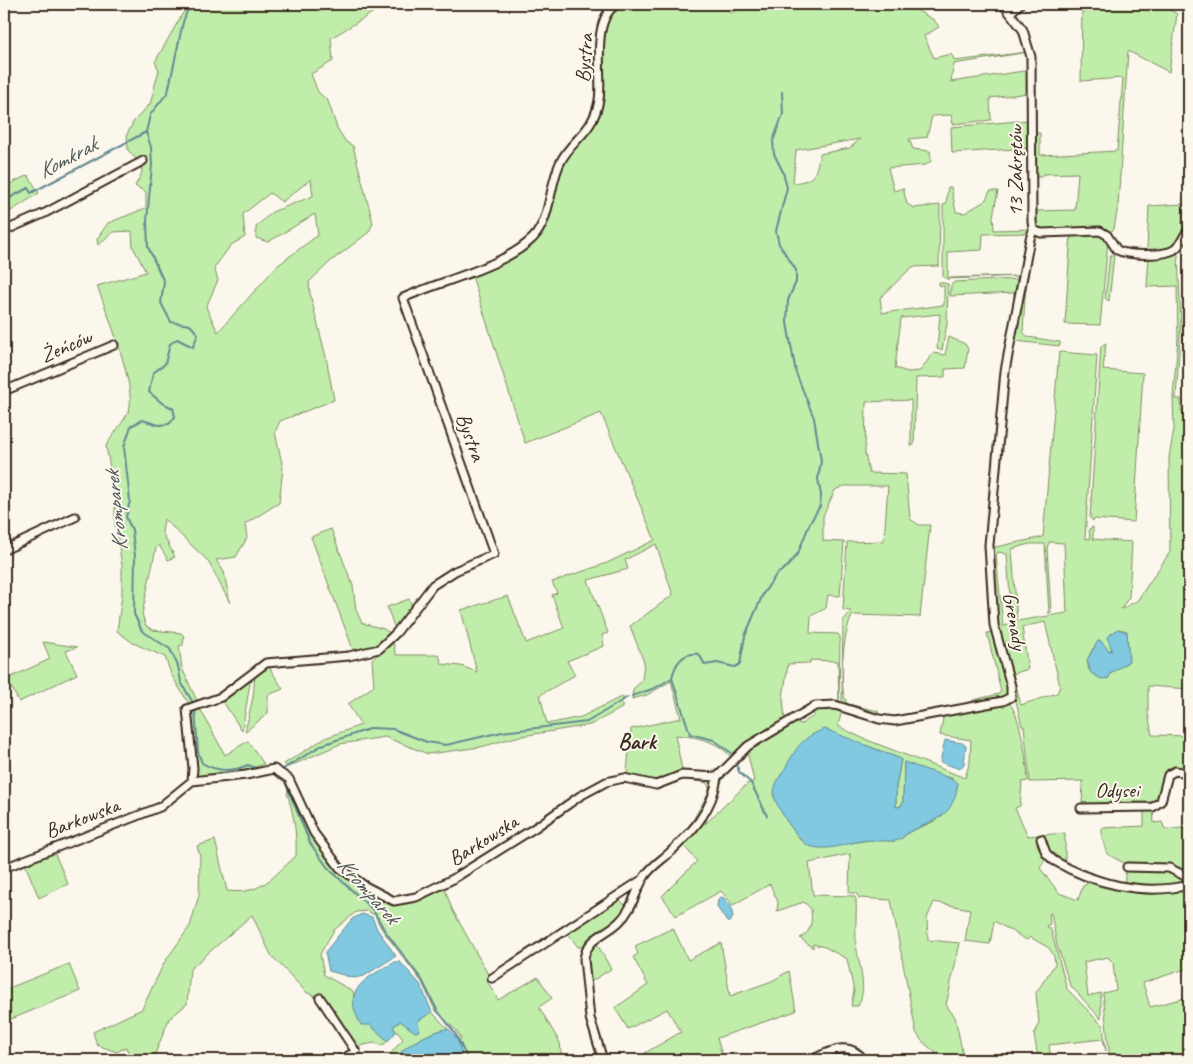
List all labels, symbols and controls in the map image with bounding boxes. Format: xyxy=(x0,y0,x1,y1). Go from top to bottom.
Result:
street label: Bystra xyxy=(569,31,599,83)
street label: 13 Zakrętów xyxy=(1002,123,1028,216)
water label: Komkrak xyxy=(33,129,105,185)
street label: Żeńców xyxy=(37,323,97,368)
street label: Bystra xyxy=(450,410,492,466)
water label: Kromparek xyxy=(97,466,134,552)
street label: Grenady xyxy=(997,590,1033,654)
district label: Bark xyxy=(618,728,658,756)
street label: Odysei xyxy=(1095,777,1142,803)
street label: Barkowska xyxy=(41,791,125,844)
street label: Barkowska xyxy=(443,807,525,871)
water label: Kromparek xyxy=(331,851,408,933)

